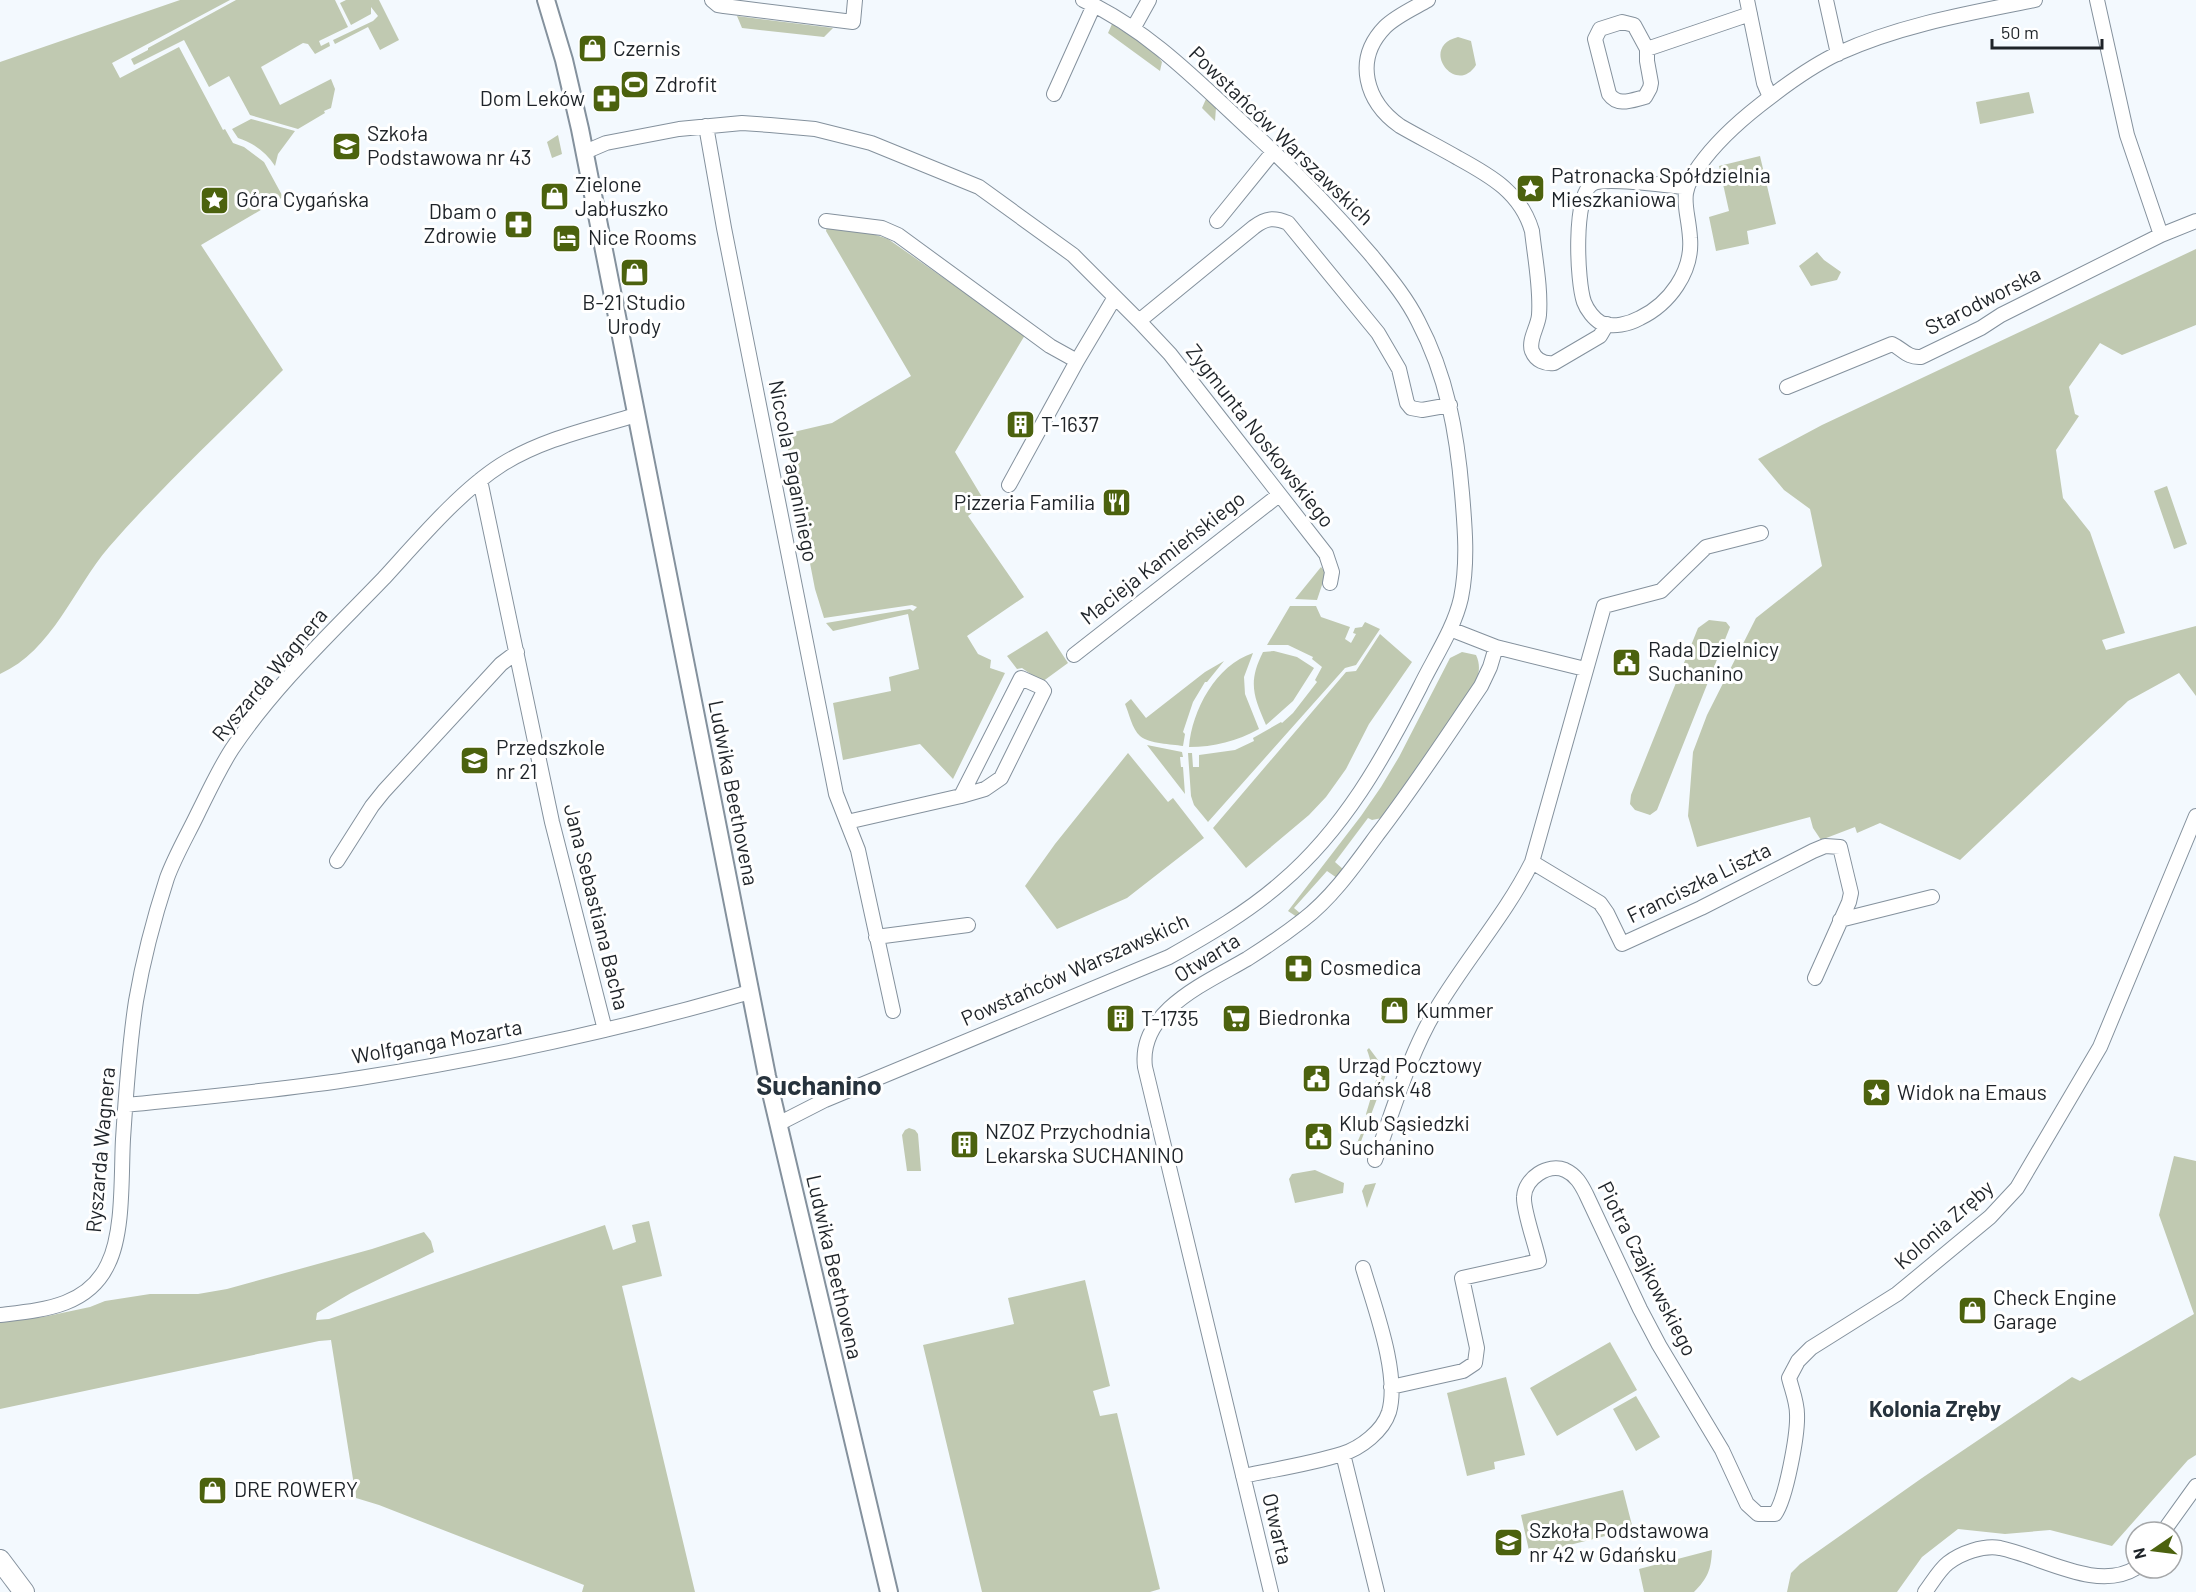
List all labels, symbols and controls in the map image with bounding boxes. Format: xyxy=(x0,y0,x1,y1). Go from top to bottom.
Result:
scale bar xyxy=(1992,12,2102,50)
text: 50 m xyxy=(2001,21,2039,43)
shop icon: Czernis xyxy=(576,33,608,65)
place label: Czernis xyxy=(613,35,681,60)
street label: Powstańców Warszawskich xyxy=(1185,40,1379,230)
sports icon: Zdrofit xyxy=(618,69,650,101)
place label: Zdrofit xyxy=(655,71,717,96)
pharmacy icon: Dom Leków xyxy=(590,83,622,115)
place label: Dom Leków xyxy=(480,85,585,110)
place label: Szkoła Podstawowa nr 43 xyxy=(367,120,532,169)
school or university icon: Szkoła Podstawowa nr 43 xyxy=(330,130,362,162)
place label: Patronacka Spółdzielnia Mieszkaniowa xyxy=(1551,162,1771,211)
place label: Zielone Jabłuszko xyxy=(575,171,669,220)
place icon: Patronacka Spółdzielnia Mieszkaniowa xyxy=(1514,172,1546,204)
shop icon: Zielone Jabłuszko xyxy=(538,181,570,213)
place icon: Góra Cygańska xyxy=(199,184,231,216)
place label: Góra Cygańska xyxy=(236,186,369,211)
place label: Dbam o Zdrowie xyxy=(424,198,497,247)
pharmacy icon: Dbam o Zdrowie xyxy=(502,208,534,240)
hotel icon: Nice Rooms xyxy=(551,222,583,254)
place label: Nice Rooms xyxy=(588,224,697,249)
shop icon: B-21 Studio Urody xyxy=(618,256,650,288)
street label: Starodworska xyxy=(1920,260,2044,339)
place label: B-21 Studio Urody xyxy=(582,289,686,338)
street label: Zygmunta Noskowskiego xyxy=(1182,338,1341,532)
street label: Niccola Paganiniego xyxy=(765,378,824,564)
building icon: T-1637 xyxy=(1004,409,1036,441)
place label: T-1637 xyxy=(1041,411,1099,436)
street label: Macieja Kamieńskiego xyxy=(1075,485,1249,629)
restaurant icon: Pizzeria Familia xyxy=(1100,487,1132,519)
place label: Pizzeria Familia xyxy=(954,489,1095,514)
street label: Ryszarda Wagnera xyxy=(206,602,332,746)
place label: Rada Dzielnicy Suchanino xyxy=(1648,636,1779,685)
public building icon: Rada Dzielnicy Suchanino xyxy=(1611,646,1643,678)
street label: Ludwika Beethovena xyxy=(704,698,765,888)
place label: Przedszkole nr 21 xyxy=(496,734,605,783)
school or university icon: Przedszkole nr 21 xyxy=(459,744,491,776)
street label: Jana Sebastiana Bacha xyxy=(560,801,635,1012)
street label: Franciszka Liszta xyxy=(1622,836,1775,927)
street label: Powstańców Warszawskich xyxy=(957,907,1192,1030)
street label: Otwarta xyxy=(1169,927,1244,987)
pharmacy icon: Cosmedica xyxy=(1283,952,1315,984)
place label: Cosmedica xyxy=(1320,954,1421,979)
shop icon: Kummer xyxy=(1379,995,1411,1027)
place label: Kummer xyxy=(1416,997,1494,1022)
supermarket icon: Biedronka xyxy=(1221,1002,1253,1034)
building icon: T-1735 xyxy=(1104,1003,1136,1035)
place label: Biedronka xyxy=(1258,1004,1351,1029)
place label: T-1735 xyxy=(1141,1005,1199,1030)
street label: Wolfganga Mozarta xyxy=(350,1013,524,1068)
place label: Urząd Pocztowy Gdańsk 48 xyxy=(1338,1052,1482,1101)
public building icon: Urząd Pocztowy Gdańsk 48 xyxy=(1301,1062,1333,1094)
street label: Ryszarda Wagnera xyxy=(80,1066,119,1234)
district label: Suchanino xyxy=(756,1068,882,1100)
place icon: Widok na Emaus xyxy=(1860,1077,1892,1109)
place label: Widok na Emaus xyxy=(1897,1079,2047,1104)
place label: Klub Sąsiedzki Suchanino xyxy=(1339,1110,1470,1159)
place label: NZOZ Przychodnia Lekarska SUCHANINO xyxy=(985,1118,1184,1167)
public building icon: Klub Sąsiedzki Suchanino xyxy=(1302,1120,1334,1152)
building icon: NZOZ Przychodnia Lekarska SUCHANINO xyxy=(948,1128,980,1160)
street label: Ludwika Beethovena xyxy=(802,1172,869,1361)
street label: Kolonia Zręby xyxy=(1888,1174,1998,1274)
street label: Piotra Czajkowskiego xyxy=(1593,1177,1703,1360)
place label: Check Engine Garage xyxy=(1993,1284,2117,1333)
shop icon: Check Engine Garage xyxy=(1956,1294,1988,1326)
district label: Kolonia Zręby xyxy=(1869,1395,2001,1421)
shop icon: DRE ROWERY xyxy=(197,1474,229,1506)
place label: DRE ROWERY xyxy=(234,1476,358,1501)
street label: Otwarta xyxy=(1258,1490,1299,1567)
place label: Szkoła Podstawowa nr 42 w Gdańsku xyxy=(1529,1517,1709,1566)
north arrow xyxy=(2124,1520,2184,1580)
school or university icon: Szkoła Podstawowa nr 42 w Gdańsku xyxy=(1492,1527,1524,1559)
text: N xyxy=(2128,1546,2149,1561)

